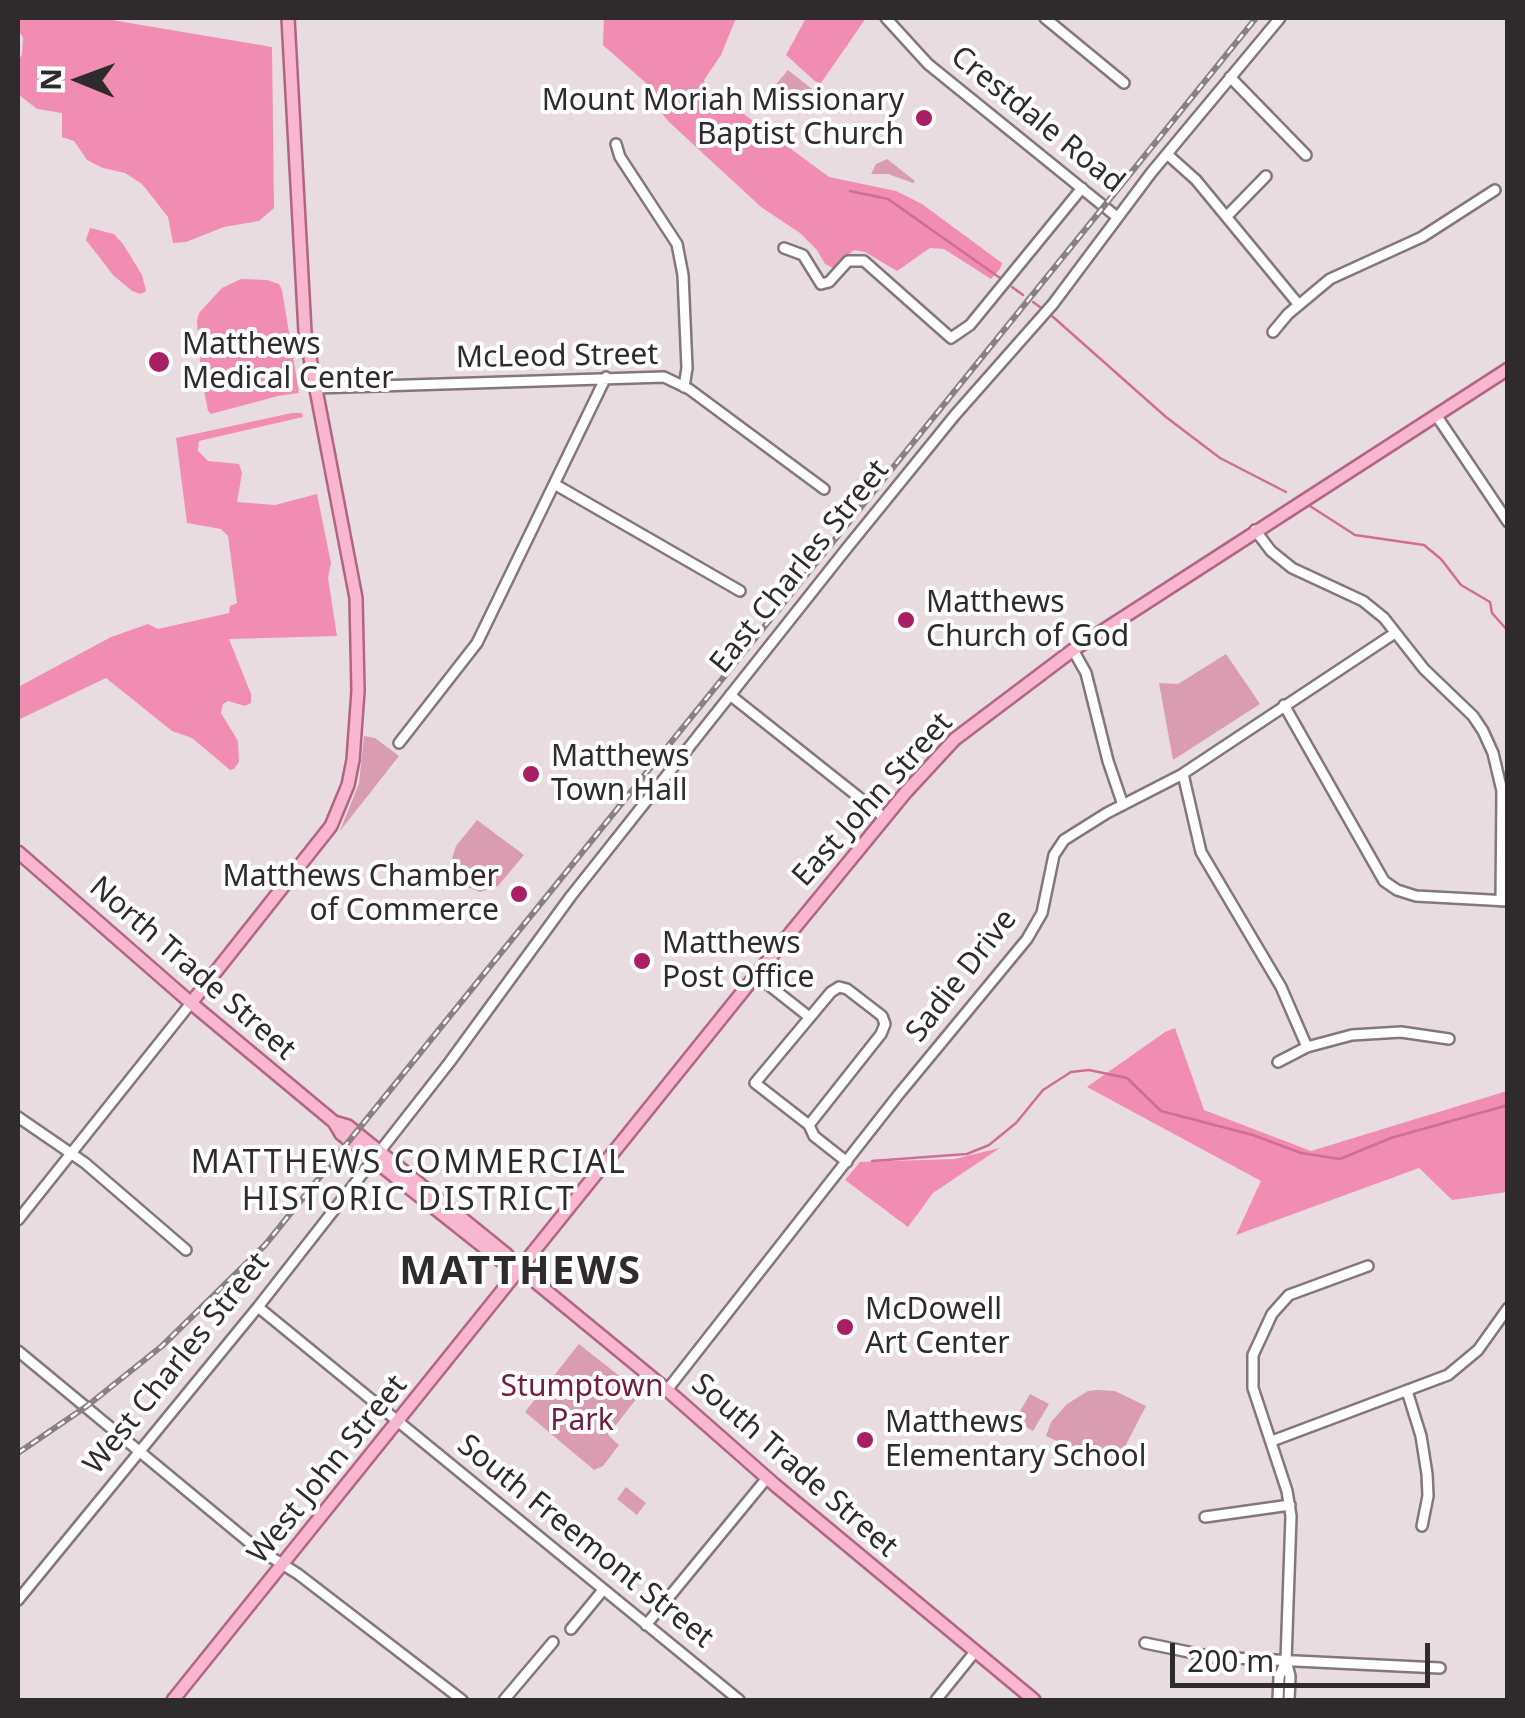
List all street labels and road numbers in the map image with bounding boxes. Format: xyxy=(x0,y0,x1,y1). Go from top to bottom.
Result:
street label: Crestdale Road xyxy=(943,39,1131,201)
street label: McLeod Street xyxy=(455,337,659,377)
street label: East Charles Street xyxy=(703,453,897,681)
street label: East John Street xyxy=(786,706,960,894)
street label: North Trade Street xyxy=(82,870,302,1068)
street label: Sadie Drive xyxy=(899,903,1025,1049)
street label: West Charles Street xyxy=(77,1246,277,1482)
street label: South Trade Street xyxy=(684,1367,904,1565)
street label: West John Street xyxy=(241,1368,415,1572)
street label: South Freemont Street xyxy=(450,1428,720,1656)

